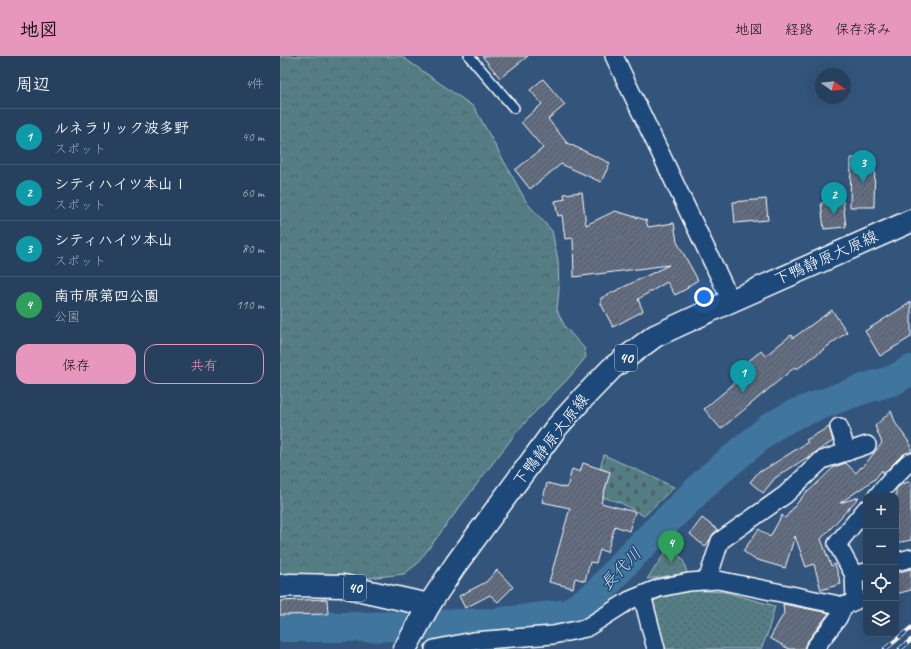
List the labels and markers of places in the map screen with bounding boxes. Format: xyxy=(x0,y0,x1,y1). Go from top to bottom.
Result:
pin: 3 xyxy=(850,150,876,183)
pin: 2 xyxy=(821,182,847,215)
pin: 1 xyxy=(730,360,756,393)
pin: 4 xyxy=(658,530,684,563)

